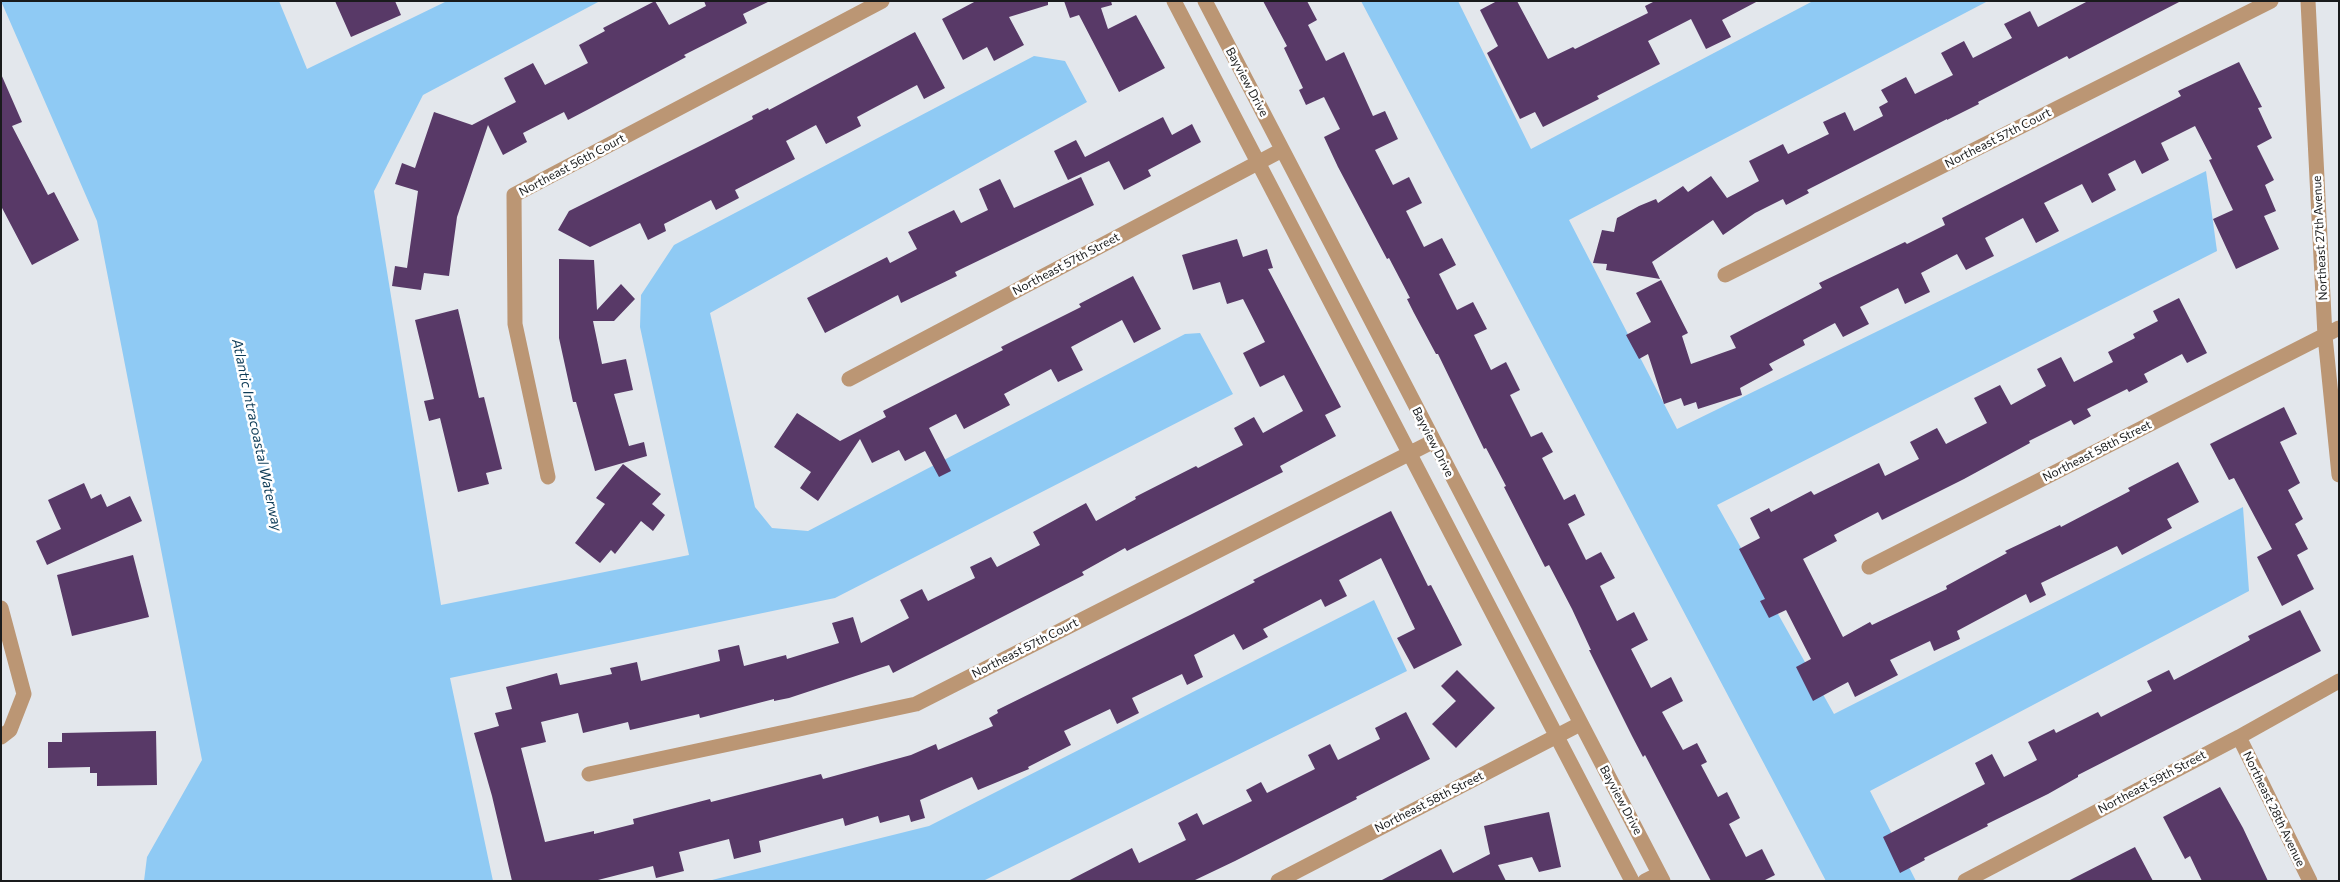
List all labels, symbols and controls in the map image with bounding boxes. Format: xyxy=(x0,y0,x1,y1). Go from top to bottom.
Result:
street label: Bayview Drive xyxy=(1223,45,1271,119)
street label: Northeast 57th Court xyxy=(1943,105,2053,171)
street label: Northeast 56th Court xyxy=(516,131,628,199)
street label: Northeast 27th Avenue xyxy=(2310,175,2330,301)
street label: Northeast 57th Street xyxy=(1010,230,1122,298)
water label: Atlantic Intracoastal Waterway xyxy=(228,337,286,533)
street label: Bayview Drive xyxy=(1409,405,1457,479)
street label: Northeast 58th Street xyxy=(2040,417,2154,485)
street label: Northeast 57th Court xyxy=(970,615,1080,681)
street label: Northeast 59th Street xyxy=(2096,747,2208,817)
street label: Northeast 28th Avenue xyxy=(2240,749,2308,869)
street label: Bayview Drive xyxy=(1597,763,1645,837)
street label: Northeast 58th Street xyxy=(1372,768,1486,836)

